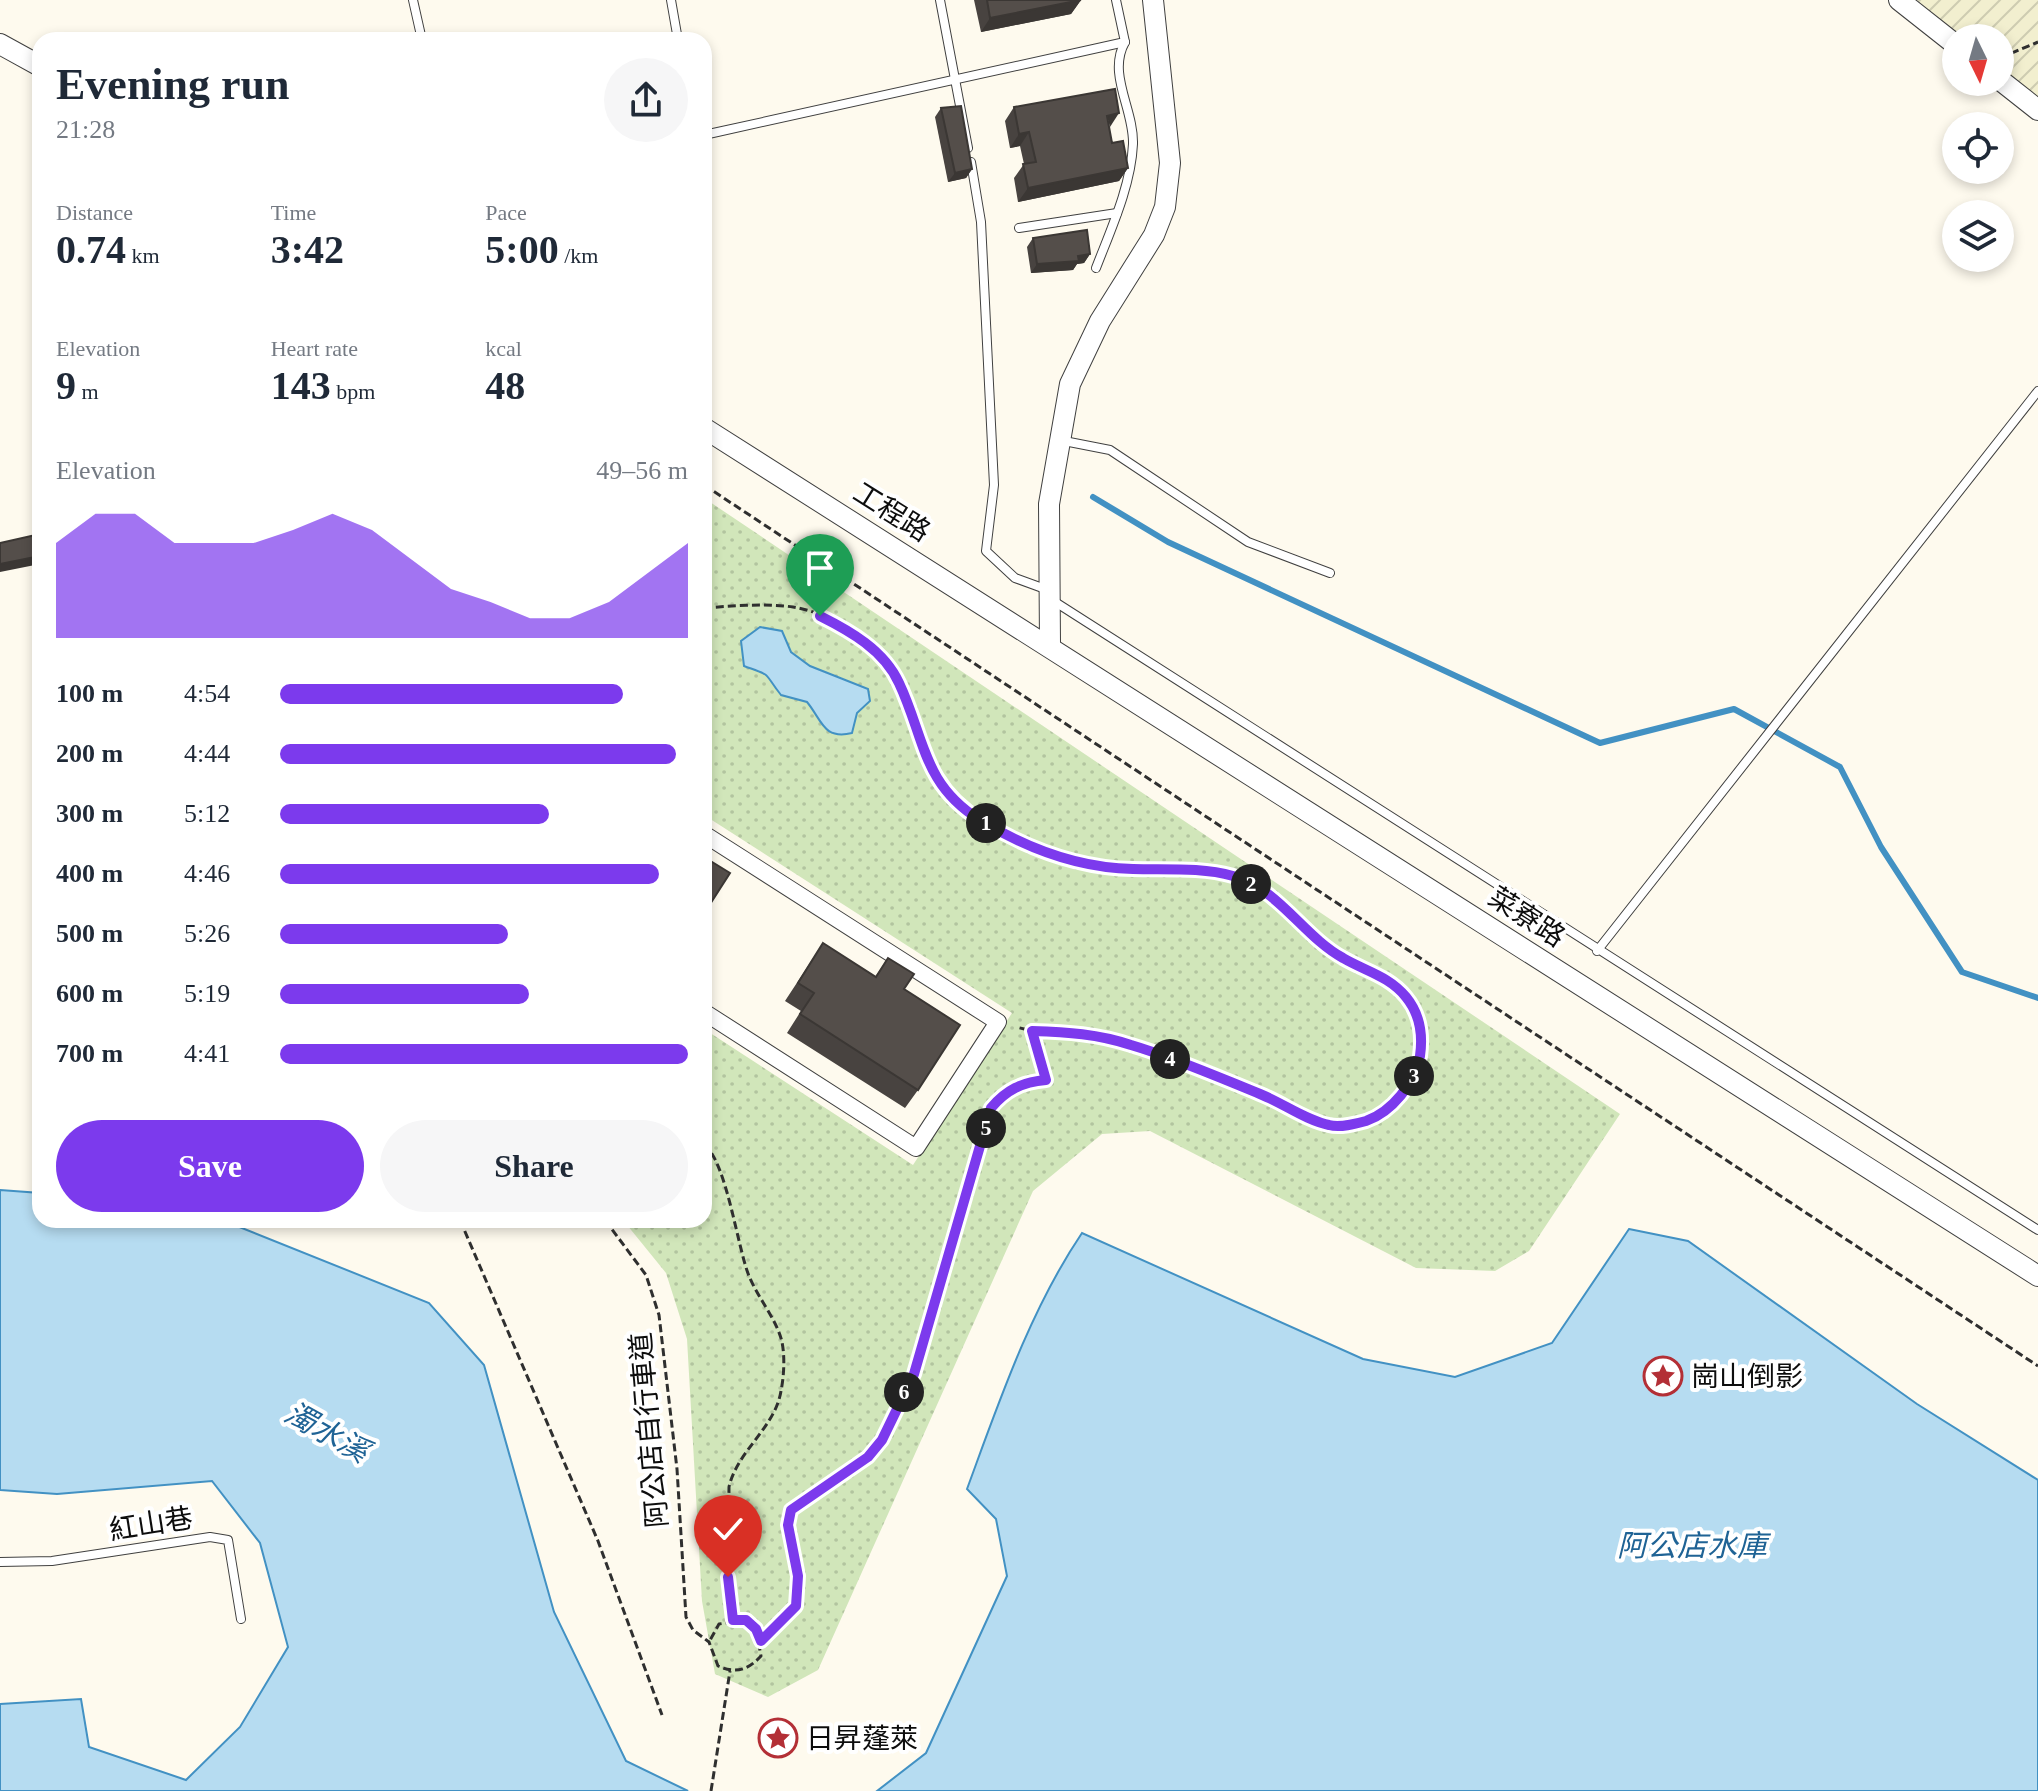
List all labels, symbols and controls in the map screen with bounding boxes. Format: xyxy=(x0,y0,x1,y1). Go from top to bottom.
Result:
north arrow xyxy=(1942,24,2014,96)
map controls xyxy=(1942,24,2014,272)
button: share xyxy=(604,58,688,142)
text: Evening run xyxy=(56,60,290,109)
button: locate xyxy=(1942,112,2014,184)
text: 21:28 xyxy=(56,115,115,144)
text: Distance xyxy=(56,200,133,225)
text: Time xyxy=(271,200,316,225)
text: Pace xyxy=(485,200,527,225)
button: layers xyxy=(1942,200,2014,272)
text: 0.74 xyxy=(56,227,126,272)
text: 3:42 xyxy=(271,227,344,272)
text: 5:00 xyxy=(485,227,559,272)
text: km xyxy=(126,243,160,268)
text: /km xyxy=(559,243,598,268)
text: Elevation xyxy=(56,336,140,361)
text: Heart rate xyxy=(271,336,358,361)
text: kcal xyxy=(485,336,522,361)
text: 9 xyxy=(56,363,76,408)
text: 143 xyxy=(271,363,331,408)
text: 48 xyxy=(485,363,525,408)
text: m xyxy=(76,379,99,404)
text: bpm xyxy=(331,379,375,404)
text: Elevation xyxy=(56,456,156,485)
text: 49–56 m xyxy=(596,456,688,485)
street label: 工程路 xyxy=(848,477,936,547)
pin xyxy=(786,534,854,616)
icon: arrive xyxy=(798,546,842,590)
text: 100 m xyxy=(56,679,123,708)
text: 4:54 xyxy=(184,679,230,708)
text: 200 m xyxy=(56,739,123,768)
text: 4:44 xyxy=(184,739,230,768)
text: 300 m xyxy=(56,799,123,828)
text: 5:12 xyxy=(184,799,230,828)
pin: 1 xyxy=(966,803,1006,843)
text: 1 xyxy=(981,810,992,835)
text: 400 m xyxy=(56,859,123,888)
text: 4:46 xyxy=(184,859,230,888)
pin: 2 xyxy=(1231,864,1271,904)
text: 2 xyxy=(1246,871,1257,896)
street label: 菜寮路 xyxy=(1483,881,1571,953)
text: 500 m xyxy=(56,919,123,948)
text: 5:26 xyxy=(184,919,230,948)
text: 600 m xyxy=(56,979,123,1008)
text: 5:19 xyxy=(184,979,230,1008)
text: 700 m xyxy=(56,1039,123,1068)
text: 4:41 xyxy=(184,1039,230,1068)
pin: 4 xyxy=(1150,1039,1190,1079)
text: 4 xyxy=(1165,1046,1176,1071)
pin: 3 xyxy=(1394,1056,1434,1096)
text: 3 xyxy=(1409,1063,1420,1088)
pin: 5 xyxy=(966,1108,1006,1148)
text: 5 xyxy=(981,1115,992,1140)
button: Save xyxy=(56,1120,364,1212)
button: Share xyxy=(380,1120,688,1212)
street label: 阿公店自行車道 xyxy=(625,1331,673,1529)
place icon: 崗山倒影 xyxy=(1642,1355,1684,1397)
place label: 崗山倒影 xyxy=(1691,1361,1803,1392)
pin: 6 xyxy=(884,1372,924,1412)
text: 6 xyxy=(899,1379,910,1404)
water label: 濁水溪 xyxy=(280,1396,378,1470)
pin xyxy=(694,1495,762,1577)
street label: 紅山巷 xyxy=(107,1502,195,1546)
icon: check xyxy=(706,1507,750,1551)
water label: 阿公店水庫 xyxy=(1617,1529,1772,1562)
place icon: 日昇蓬萊 xyxy=(757,1717,799,1759)
place label: 日昇蓬萊 xyxy=(806,1723,918,1754)

